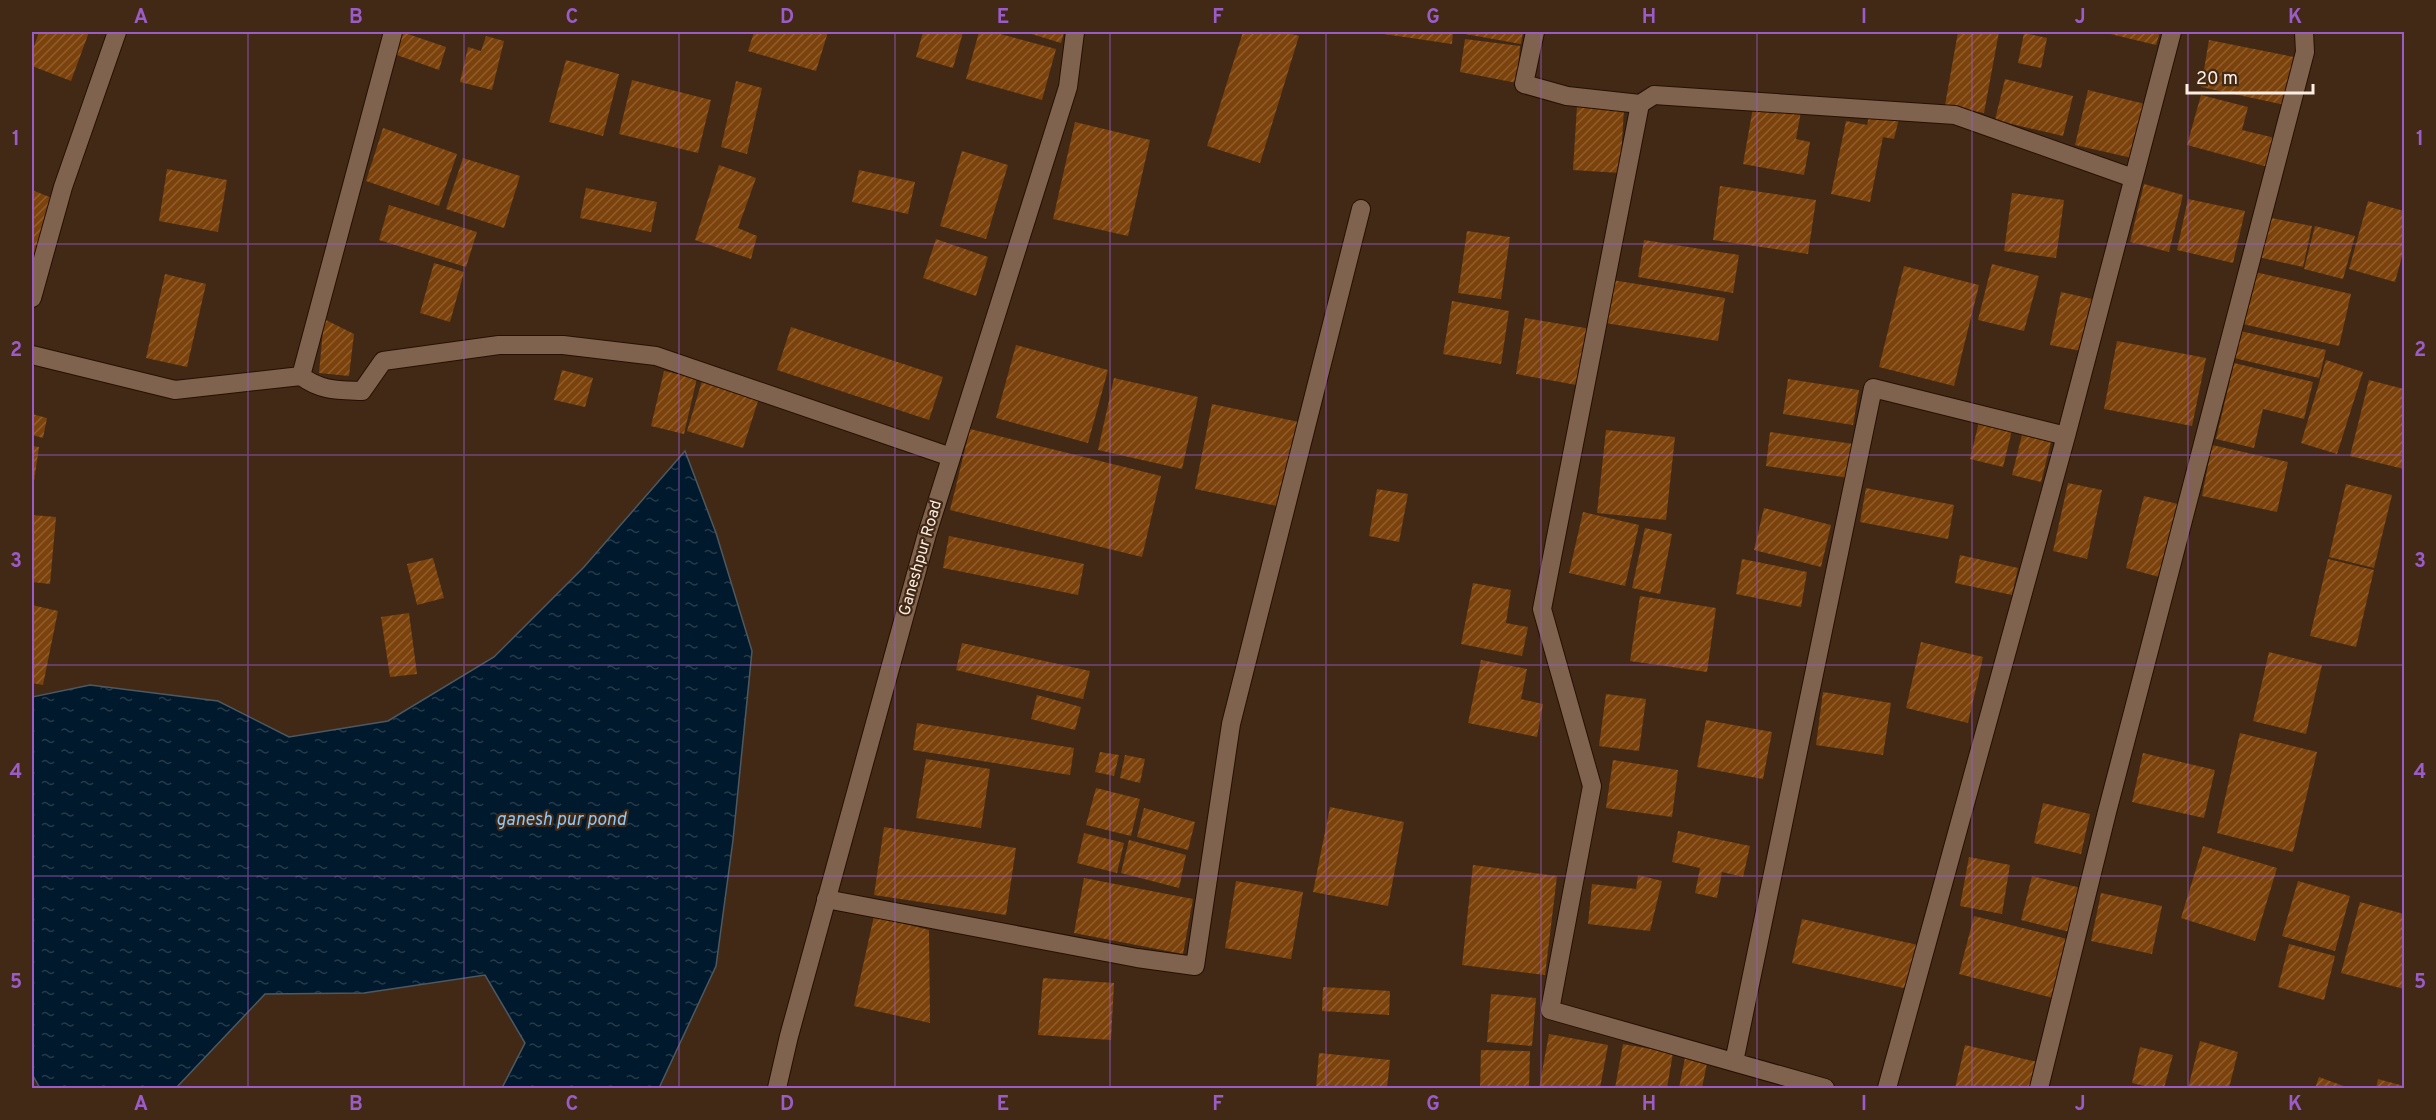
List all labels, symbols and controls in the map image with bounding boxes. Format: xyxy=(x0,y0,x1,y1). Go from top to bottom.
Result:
text: A xyxy=(134,5,148,31)
text: B xyxy=(349,5,363,31)
text: C xyxy=(566,5,578,31)
text: D xyxy=(780,5,794,31)
text: E xyxy=(997,5,1009,31)
text: F xyxy=(1212,5,1224,31)
text: G xyxy=(1426,5,1440,31)
text: H xyxy=(1642,5,1656,31)
text: I xyxy=(1861,5,1867,31)
text: J xyxy=(2074,5,2086,31)
text: K xyxy=(2288,5,2302,31)
scale bar xyxy=(2187,57,2313,95)
text: 20 m xyxy=(2196,68,2238,91)
text: 1 xyxy=(12,127,20,153)
text: 1 xyxy=(2416,127,2424,153)
text: 2 xyxy=(10,338,22,364)
text: 2 xyxy=(2414,338,2426,364)
street label: Ganeshpur Road xyxy=(895,498,947,618)
text: 3 xyxy=(10,549,22,575)
text: 3 xyxy=(2414,549,2426,575)
text: 4 xyxy=(10,760,22,786)
text: 4 xyxy=(2414,760,2426,786)
water label: ganesh pur pond xyxy=(496,809,627,832)
text: 5 xyxy=(10,970,22,996)
text: 5 xyxy=(2414,970,2426,996)
text: A xyxy=(134,1092,148,1118)
text: B xyxy=(349,1092,363,1118)
text: C xyxy=(566,1092,578,1118)
text: D xyxy=(780,1092,794,1118)
text: E xyxy=(997,1092,1009,1118)
text: F xyxy=(1212,1092,1224,1118)
text: G xyxy=(1426,1092,1440,1118)
text: H xyxy=(1642,1092,1656,1118)
text: I xyxy=(1861,1092,1867,1118)
text: J xyxy=(2074,1092,2086,1118)
text: K xyxy=(2288,1092,2302,1118)

